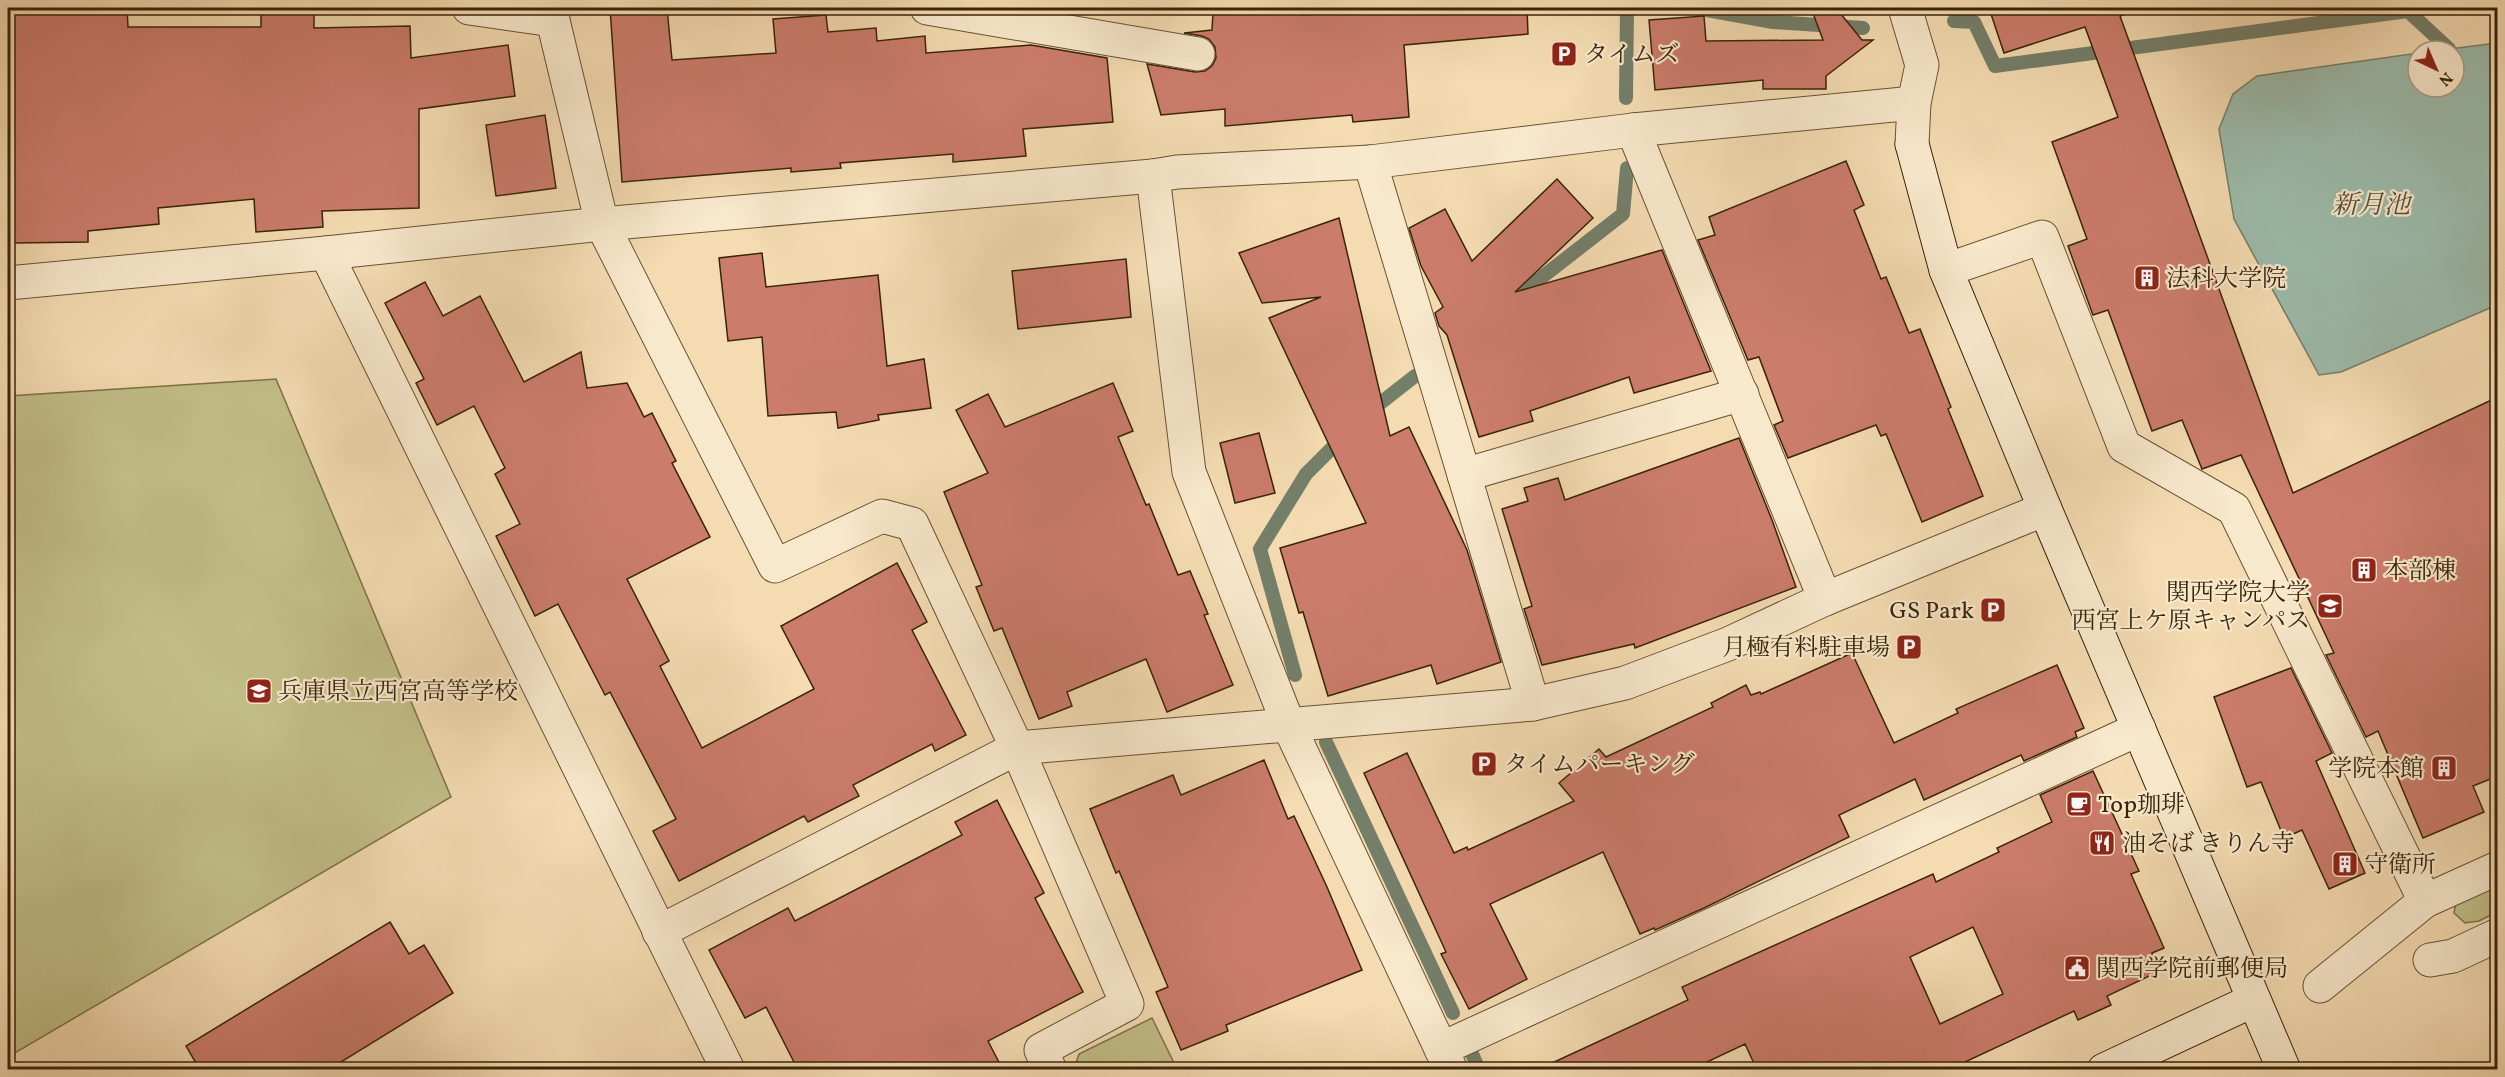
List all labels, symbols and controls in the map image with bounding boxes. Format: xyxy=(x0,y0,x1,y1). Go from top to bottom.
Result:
parking icon: タイムズ xyxy=(1549,39,1579,69)
place label: タイムズ xyxy=(1584,39,1680,73)
north arrow xyxy=(2406,39,2466,99)
text: N xyxy=(2433,66,2457,91)
water label: 新月池 xyxy=(2332,188,2413,224)
building icon: 法科大学院 xyxy=(2132,263,2162,293)
place label: 法科大学院 xyxy=(2166,263,2286,297)
building icon: 本部棟 xyxy=(2349,555,2379,585)
place label: 本部棟 xyxy=(2384,555,2456,589)
place label: 関西学院大学 西宮上ケ原キャンパス xyxy=(2072,577,2310,639)
school or university icon: 関西学院大学 西宮上ケ原キャンパス xyxy=(2315,591,2345,621)
place label: GS Park xyxy=(1889,595,1974,629)
parking icon: GS Park xyxy=(1978,595,2008,625)
place label: 月極有料駐車場 xyxy=(1722,632,1890,666)
parking icon: 月極有料駐車場 xyxy=(1894,632,1924,662)
school or university icon: 兵庫県立西宮高等学校 xyxy=(244,676,274,706)
place label: 兵庫県立西宮高等学校 xyxy=(278,676,518,710)
parking icon: タイムパーキング xyxy=(1469,749,1499,779)
place label: タイムパーキング xyxy=(1504,749,1695,783)
place label: 学院本館 xyxy=(2328,753,2424,787)
building icon: 学院本館 xyxy=(2429,753,2459,783)
cafe icon: Top珈琲 xyxy=(2064,789,2094,819)
place label: Top珈琲 xyxy=(2098,789,2185,823)
restaurant icon: 油そば きりん寺 xyxy=(2087,828,2117,858)
place label: 油そば きりん寺 xyxy=(2122,828,2295,862)
building icon: 守衛所 xyxy=(2330,849,2360,879)
place label: 守衛所 xyxy=(2364,849,2436,883)
public building icon: 関西学院前郵便局 xyxy=(2062,953,2092,983)
place label: 関西学院前郵便局 xyxy=(2096,953,2288,987)

